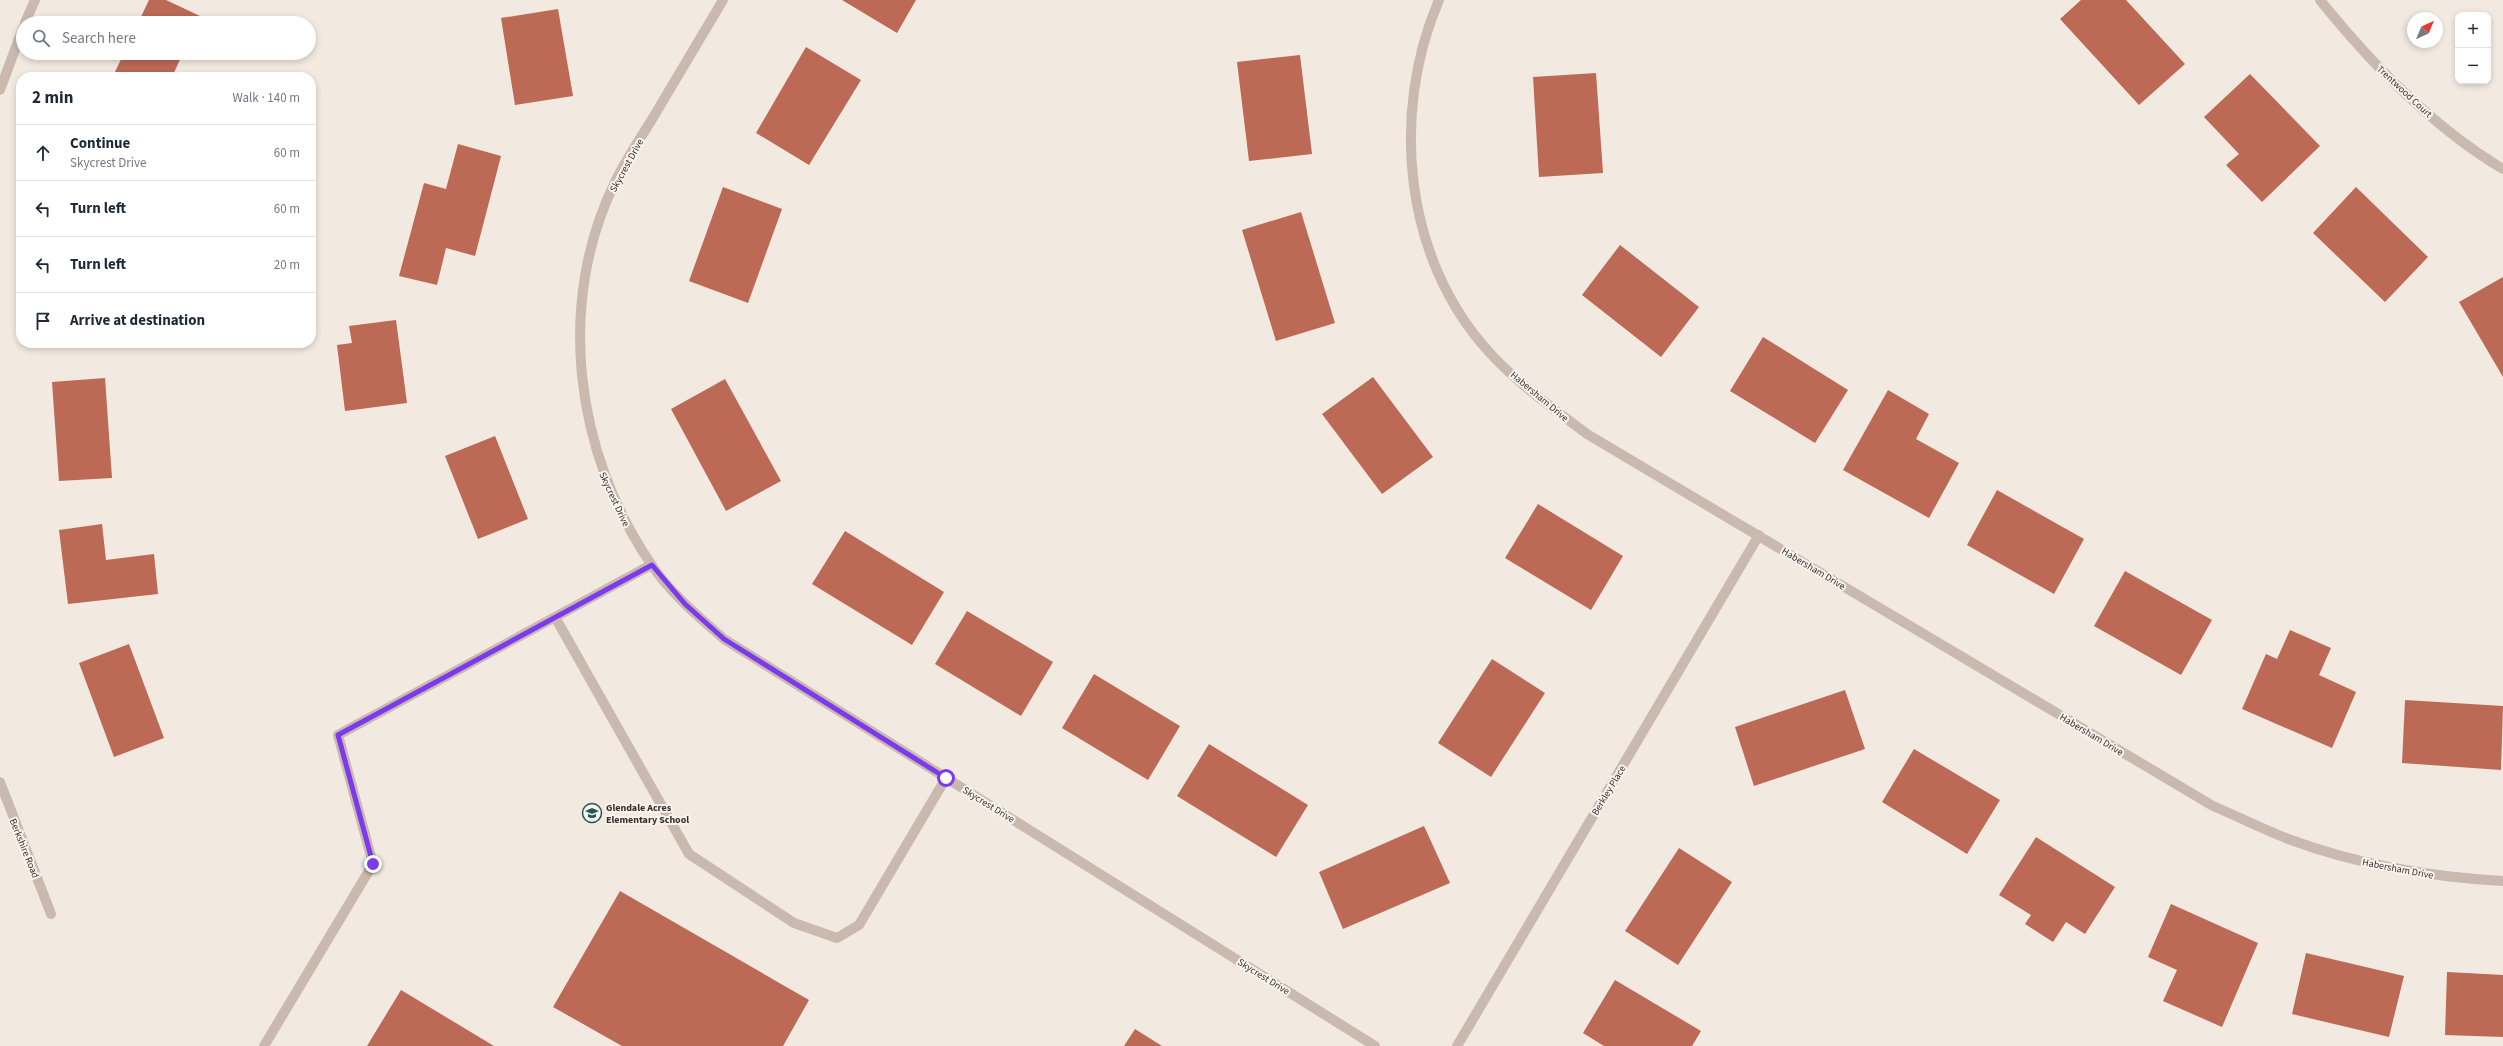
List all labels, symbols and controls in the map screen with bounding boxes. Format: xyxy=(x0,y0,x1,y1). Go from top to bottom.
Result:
north arrow xyxy=(2407,12,2443,48)
map controls xyxy=(2455,12,2491,84)
button: + xyxy=(2455,12,2491,48)
search box xyxy=(16,16,316,60)
icon: search xyxy=(30,27,52,49)
text: Search here xyxy=(62,28,136,49)
button: − xyxy=(2455,48,2491,84)
street label: Trentwood Court xyxy=(2374,62,2436,121)
text: 2 min xyxy=(32,86,73,110)
text: Walk · 140 m xyxy=(232,89,300,107)
text: Continue xyxy=(70,133,130,154)
street label: Skycrest Drive xyxy=(606,136,647,195)
icon: ahead xyxy=(32,142,54,164)
text: 60 m xyxy=(274,144,300,162)
text: Skycrest Drive xyxy=(70,154,147,172)
icon: left xyxy=(32,198,54,220)
text: Turn left xyxy=(70,198,126,219)
text: 60 m xyxy=(274,200,300,218)
icon: left xyxy=(32,254,54,276)
text: Turn left xyxy=(70,254,126,275)
text: 20 m xyxy=(274,256,300,274)
icon: arrive xyxy=(32,310,54,332)
text: Arrive at destination xyxy=(70,310,205,331)
street label: Habersham Drive xyxy=(1507,368,1572,425)
street label: Skycrest Drive xyxy=(595,470,633,529)
street label: Habersham Drive xyxy=(1779,544,1848,593)
street label: Habersham Drive xyxy=(2057,710,2126,759)
street label: Berkley Place xyxy=(1588,763,1629,818)
route start xyxy=(937,769,955,787)
street label: Skycrest Drive xyxy=(960,783,1017,826)
place label: Glendale Acres Elementary School xyxy=(606,801,689,827)
school or university icon: Glendale Acres Elementary School xyxy=(581,802,603,824)
street label: Berkshire Road xyxy=(6,816,42,880)
route end xyxy=(364,855,382,873)
street label: Habersham Drive xyxy=(2361,855,2435,883)
street label: Skycrest Drive xyxy=(1235,955,1292,998)

